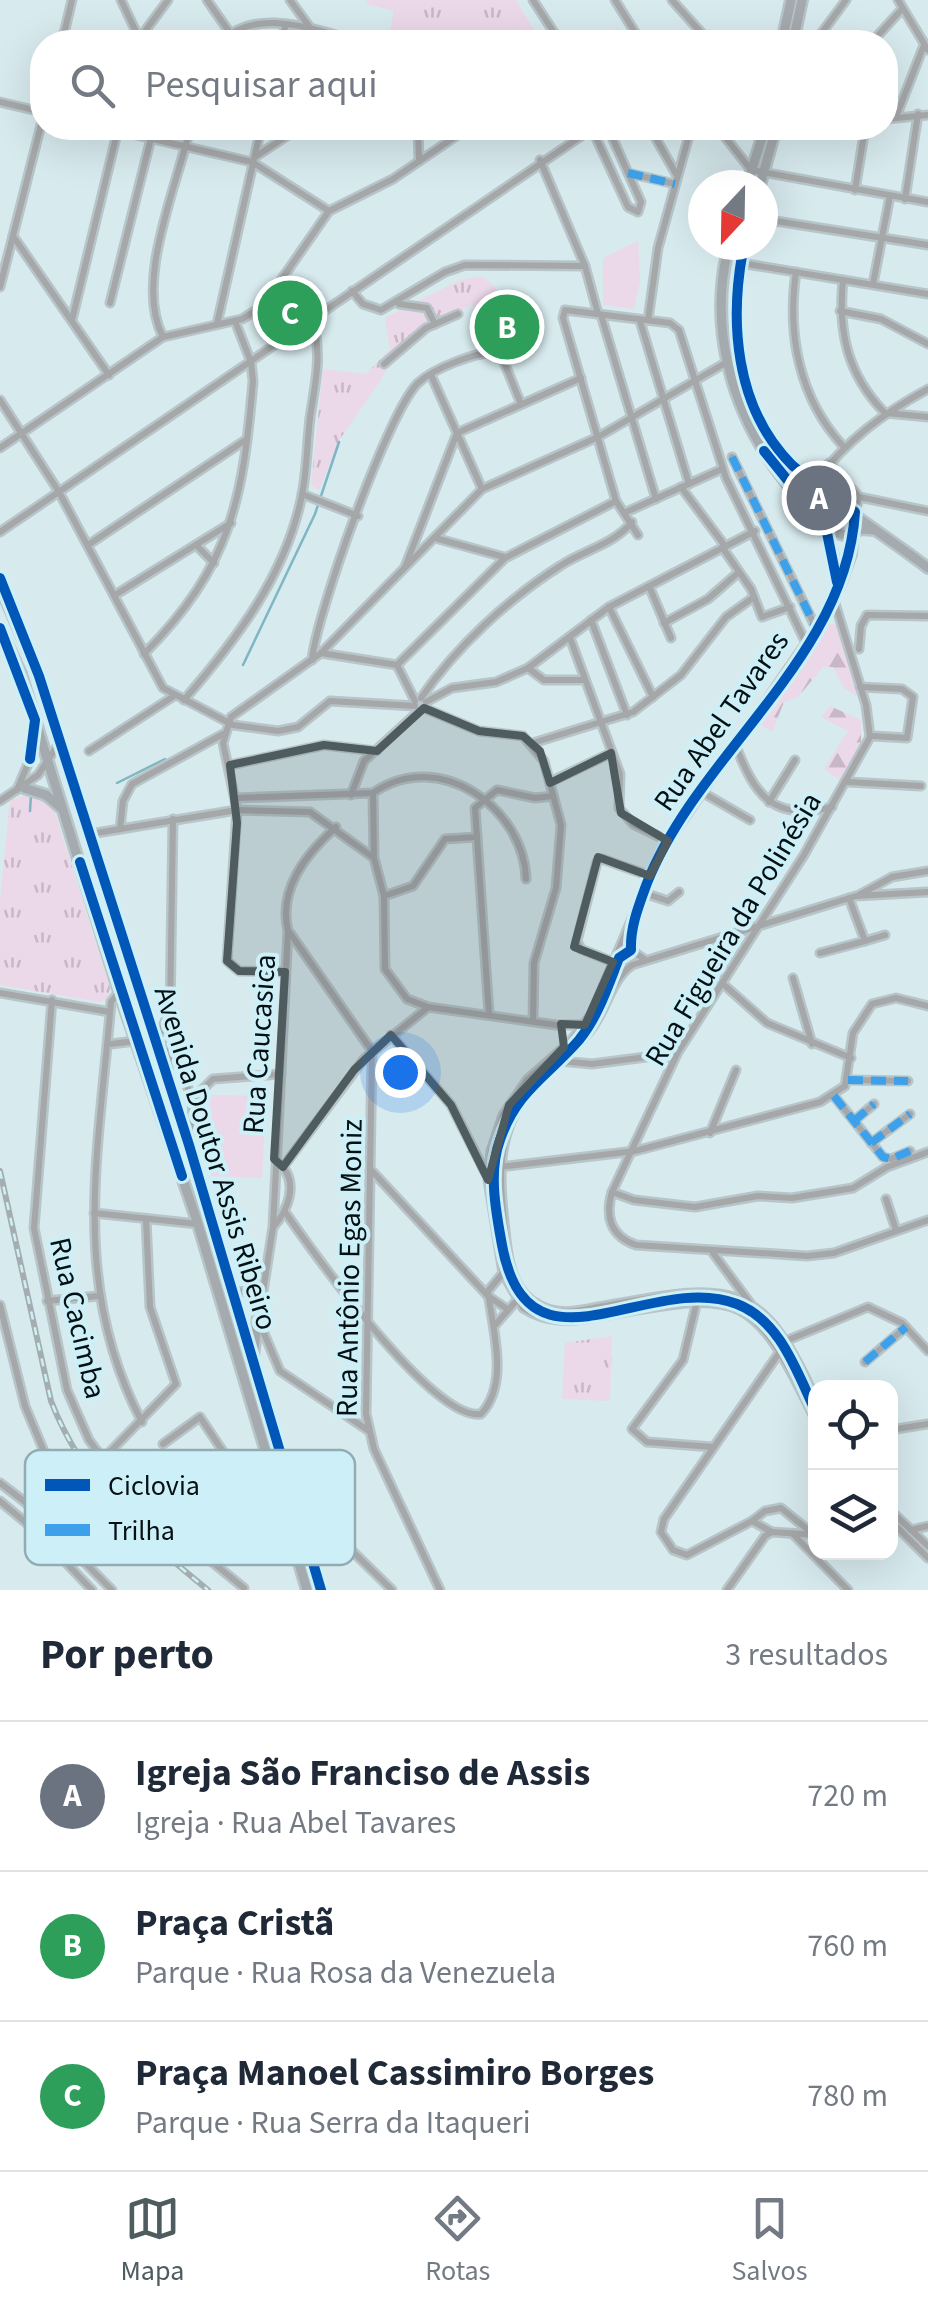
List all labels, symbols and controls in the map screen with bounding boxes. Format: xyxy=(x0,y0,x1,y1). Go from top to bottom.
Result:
search box xyxy=(30,30,898,140)
icon: search xyxy=(65,58,120,113)
text: Pesquisar aqui xyxy=(145,58,378,112)
north arrow xyxy=(688,170,778,260)
pin: C xyxy=(258,276,322,350)
pin: B xyxy=(474,290,540,364)
pin: A xyxy=(786,460,852,536)
street label: Rua Abel Tavares xyxy=(643,623,800,820)
street label: Rua Figueira da Polinésia xyxy=(634,784,832,1074)
street label: Rua Caucasica xyxy=(232,953,287,1135)
street label: Avenida Doutor Assis Ribeiro xyxy=(143,981,288,1335)
your location xyxy=(375,1047,426,1098)
street label: Rua Antônio Egas Moniz xyxy=(325,1119,374,1417)
street label: Rua Cacimba xyxy=(38,1233,117,1403)
map controls xyxy=(808,1380,898,1560)
button: locate xyxy=(808,1380,898,1470)
legend xyxy=(25,1450,355,1565)
text: Ciclovia xyxy=(108,1466,200,1506)
button: layers xyxy=(808,1470,898,1560)
text: Trilha xyxy=(108,1511,175,1551)
text: Por perto xyxy=(40,1625,214,1685)
text: 3 resultados xyxy=(725,1632,888,1678)
text: Igreja São Franciso de Assis xyxy=(135,1746,590,1800)
text: A xyxy=(63,1773,82,1819)
text: 720 m xyxy=(807,1773,888,1819)
text: Igreja · Rua Abel Tavares xyxy=(135,1800,456,1846)
text: Praça Cristã xyxy=(135,1896,334,1950)
text: B xyxy=(63,1923,82,1969)
text: 760 m xyxy=(807,1923,888,1969)
text: Parque · Rua Rosa da Venezuela xyxy=(135,1950,556,1996)
text: Praça Manoel Cassimiro Borges xyxy=(135,2046,654,2100)
text: C xyxy=(63,2073,82,2119)
text: 780 m xyxy=(807,2073,888,2119)
text: Parque · Rua Serra da Itaqueri xyxy=(135,2100,531,2146)
tab: Mapa xyxy=(121,2191,184,2291)
tab: Rotas xyxy=(425,2191,490,2291)
tab: Salvos xyxy=(731,2191,807,2291)

